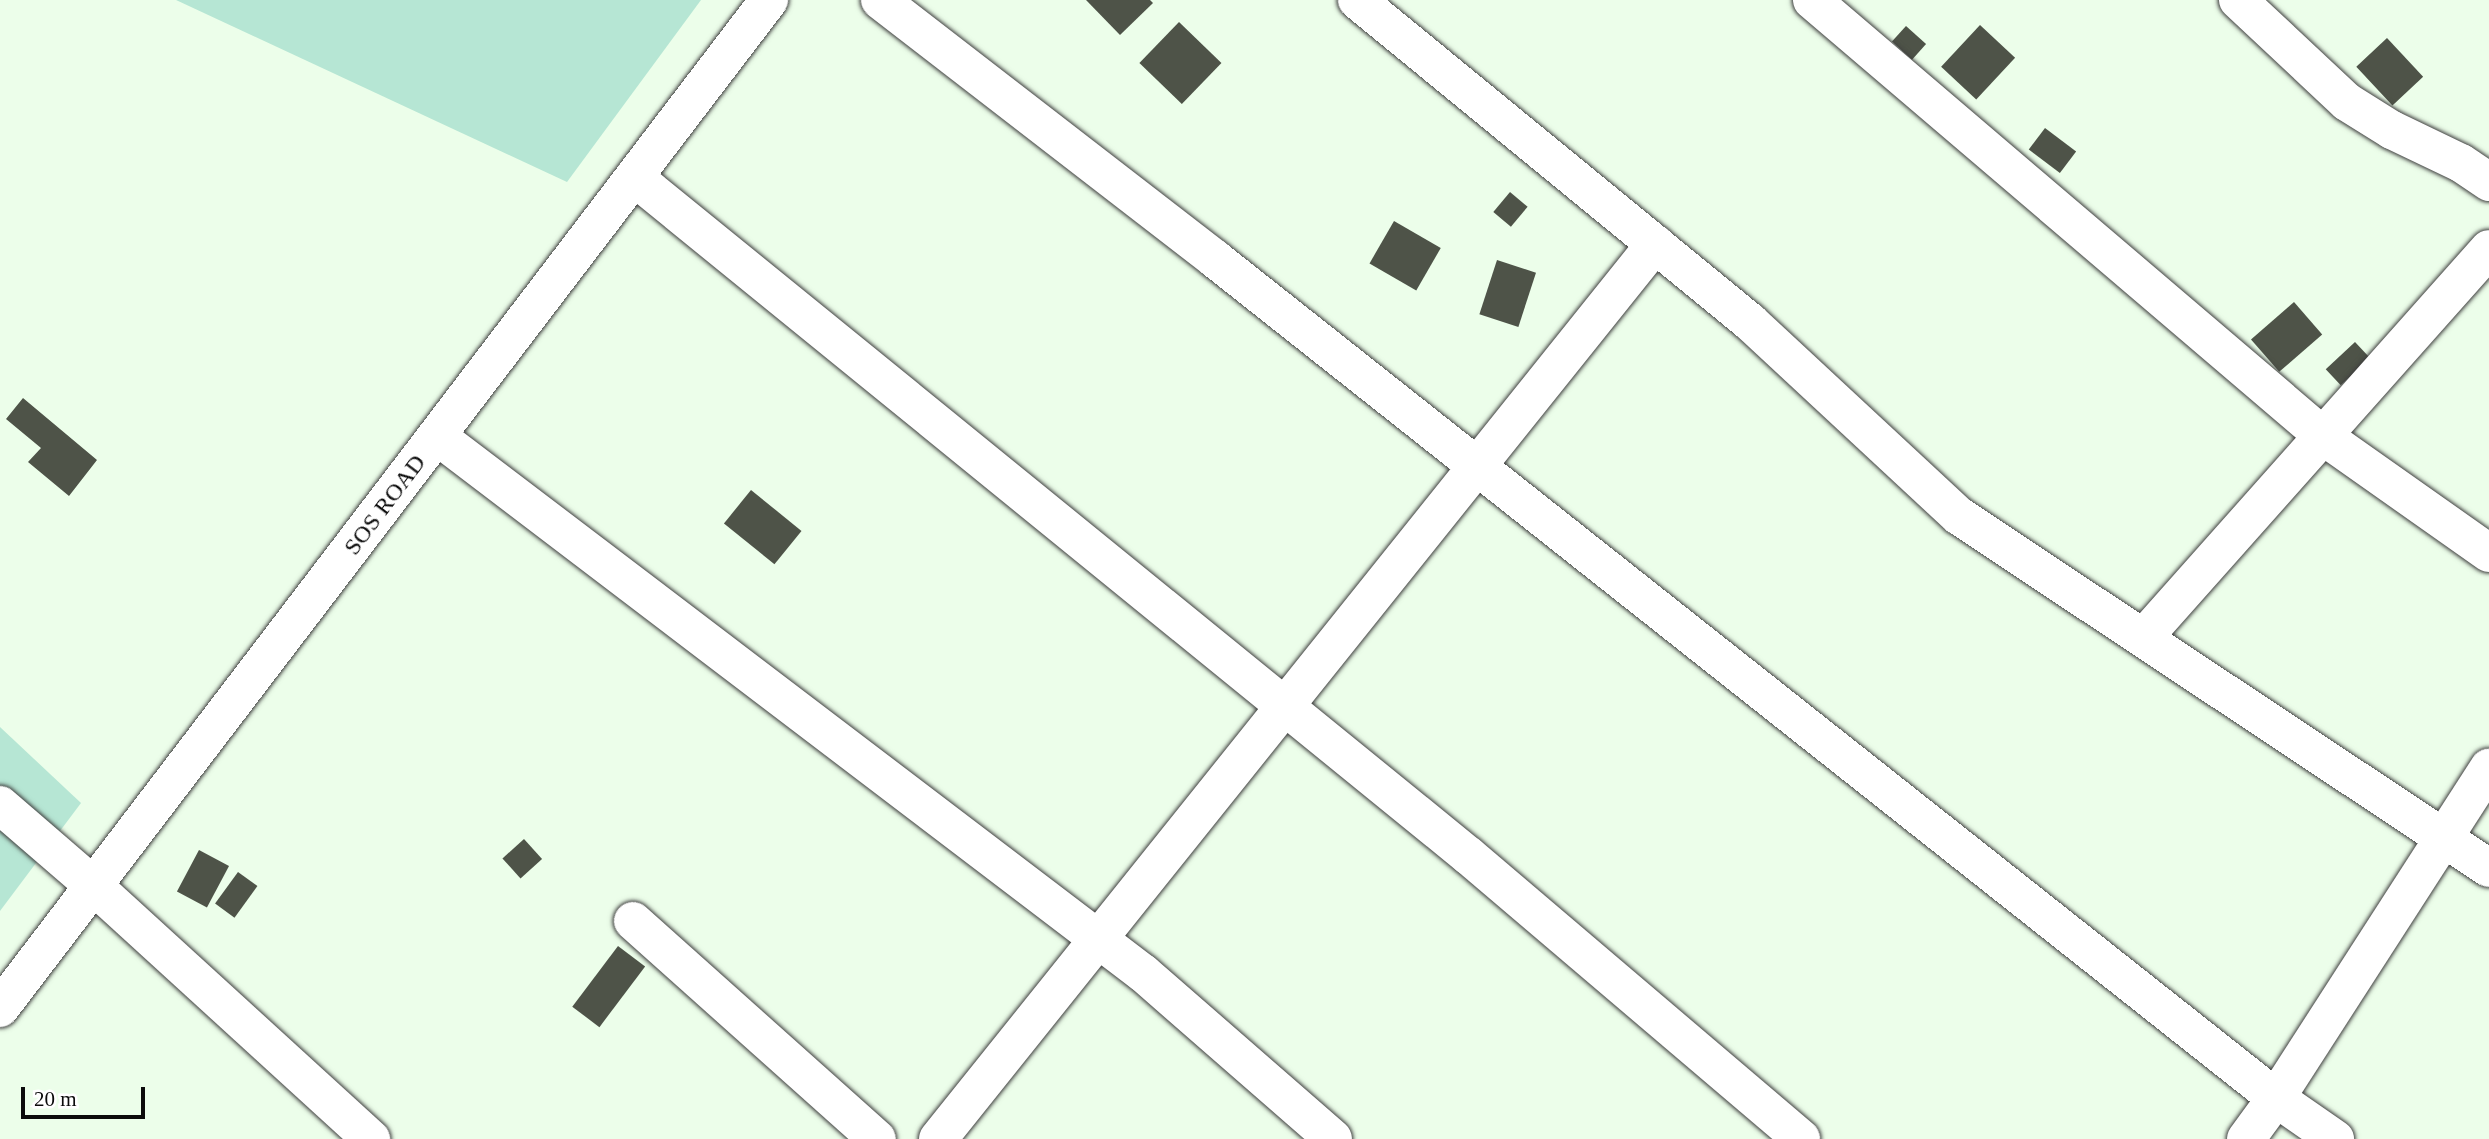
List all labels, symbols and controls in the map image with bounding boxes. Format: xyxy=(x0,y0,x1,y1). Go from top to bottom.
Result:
street label: SOS ROAD xyxy=(338,449,432,561)
scale bar xyxy=(24,1072,149,1116)
text: 20 m xyxy=(34,1087,77,1111)

